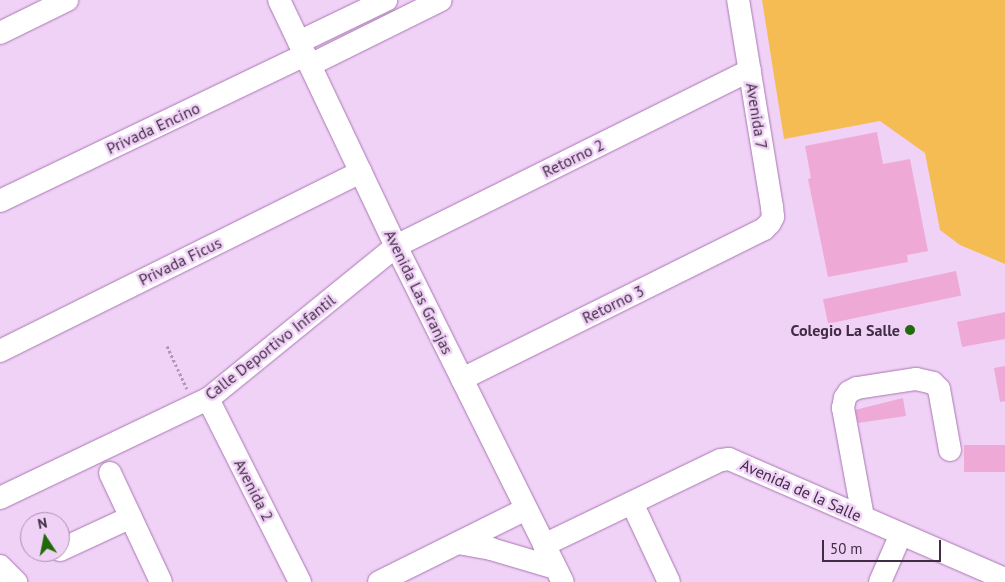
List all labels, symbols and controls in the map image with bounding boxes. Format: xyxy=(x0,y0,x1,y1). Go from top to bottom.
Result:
street label: Avenida 7 xyxy=(742,81,772,151)
street label: Privada Encino xyxy=(103,98,203,158)
street label: Retorno 2 xyxy=(539,135,607,181)
street label: Avenida Las Granjas xyxy=(381,227,457,357)
street label: Privada Ficus xyxy=(135,233,225,289)
street label: Retorno 3 xyxy=(579,281,647,327)
street label: Calle Deportivo Infantil xyxy=(201,290,339,404)
place label: Colegio La Salle xyxy=(791,320,900,340)
marker: Colegio La Salle xyxy=(904,324,916,336)
street label: Avenida de la Salle xyxy=(738,455,864,525)
street label: Avenida 2 xyxy=(230,456,278,524)
north arrow xyxy=(20,512,70,562)
text: N xyxy=(36,514,49,533)
scale bar xyxy=(825,530,944,562)
text: 50 m xyxy=(830,539,863,558)

